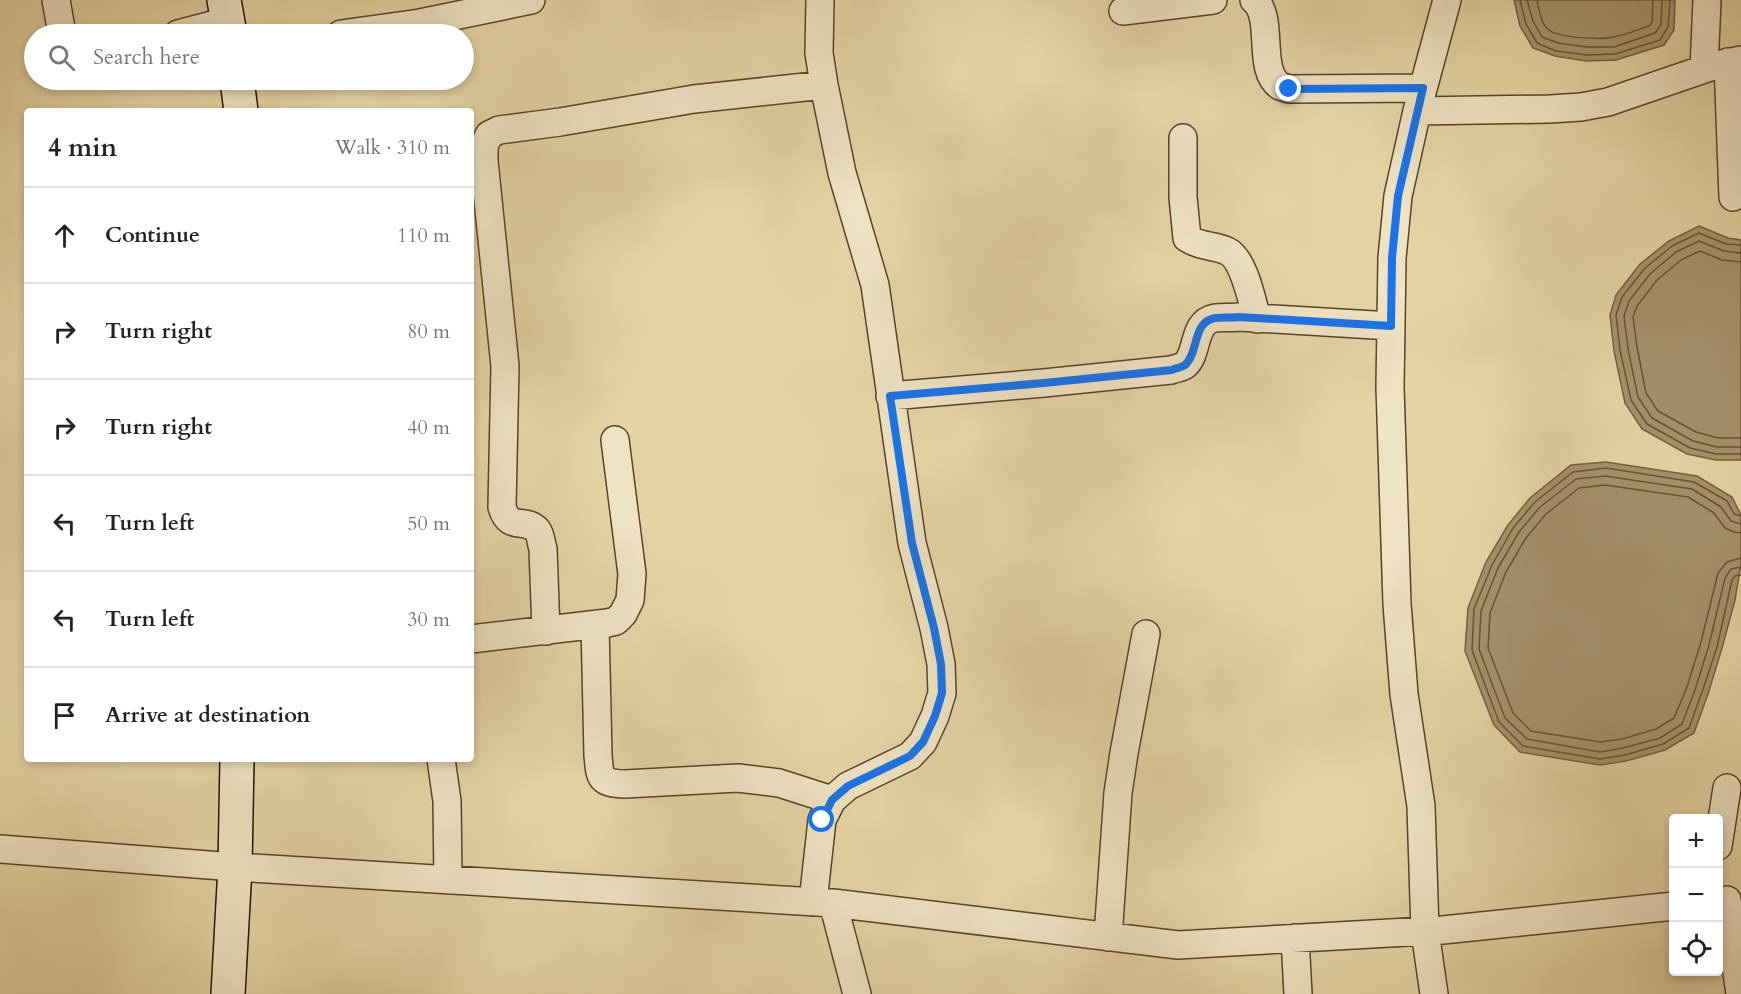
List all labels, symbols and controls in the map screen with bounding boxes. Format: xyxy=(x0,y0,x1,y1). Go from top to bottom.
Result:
search box xyxy=(24,24,474,90)
icon: search xyxy=(45,41,78,74)
text: Search here xyxy=(93,42,200,72)
route end xyxy=(1275,75,1301,101)
text: 4 min xyxy=(48,130,117,165)
text: Walk · 310 m xyxy=(335,134,450,161)
icon: ahead xyxy=(48,219,81,252)
text: Continue xyxy=(105,220,200,250)
text: 110 m xyxy=(397,222,450,249)
icon: right xyxy=(48,315,81,348)
text: Turn right xyxy=(105,316,212,346)
text: 80 m xyxy=(407,318,450,345)
icon: right xyxy=(48,411,81,444)
text: Turn right xyxy=(105,412,212,442)
text: 40 m xyxy=(407,414,450,441)
icon: left xyxy=(48,507,81,540)
text: Turn left xyxy=(105,508,194,538)
text: 50 m xyxy=(407,510,450,537)
icon: left xyxy=(48,603,81,636)
text: Turn left xyxy=(105,604,194,634)
text: 30 m xyxy=(407,606,450,633)
icon: arrive xyxy=(48,699,81,732)
text: Arrive at destination xyxy=(105,700,310,730)
route start xyxy=(808,806,834,832)
map controls xyxy=(1669,814,1723,976)
button: + xyxy=(1669,814,1723,868)
button: − xyxy=(1669,868,1723,922)
button: locate xyxy=(1669,922,1723,976)

